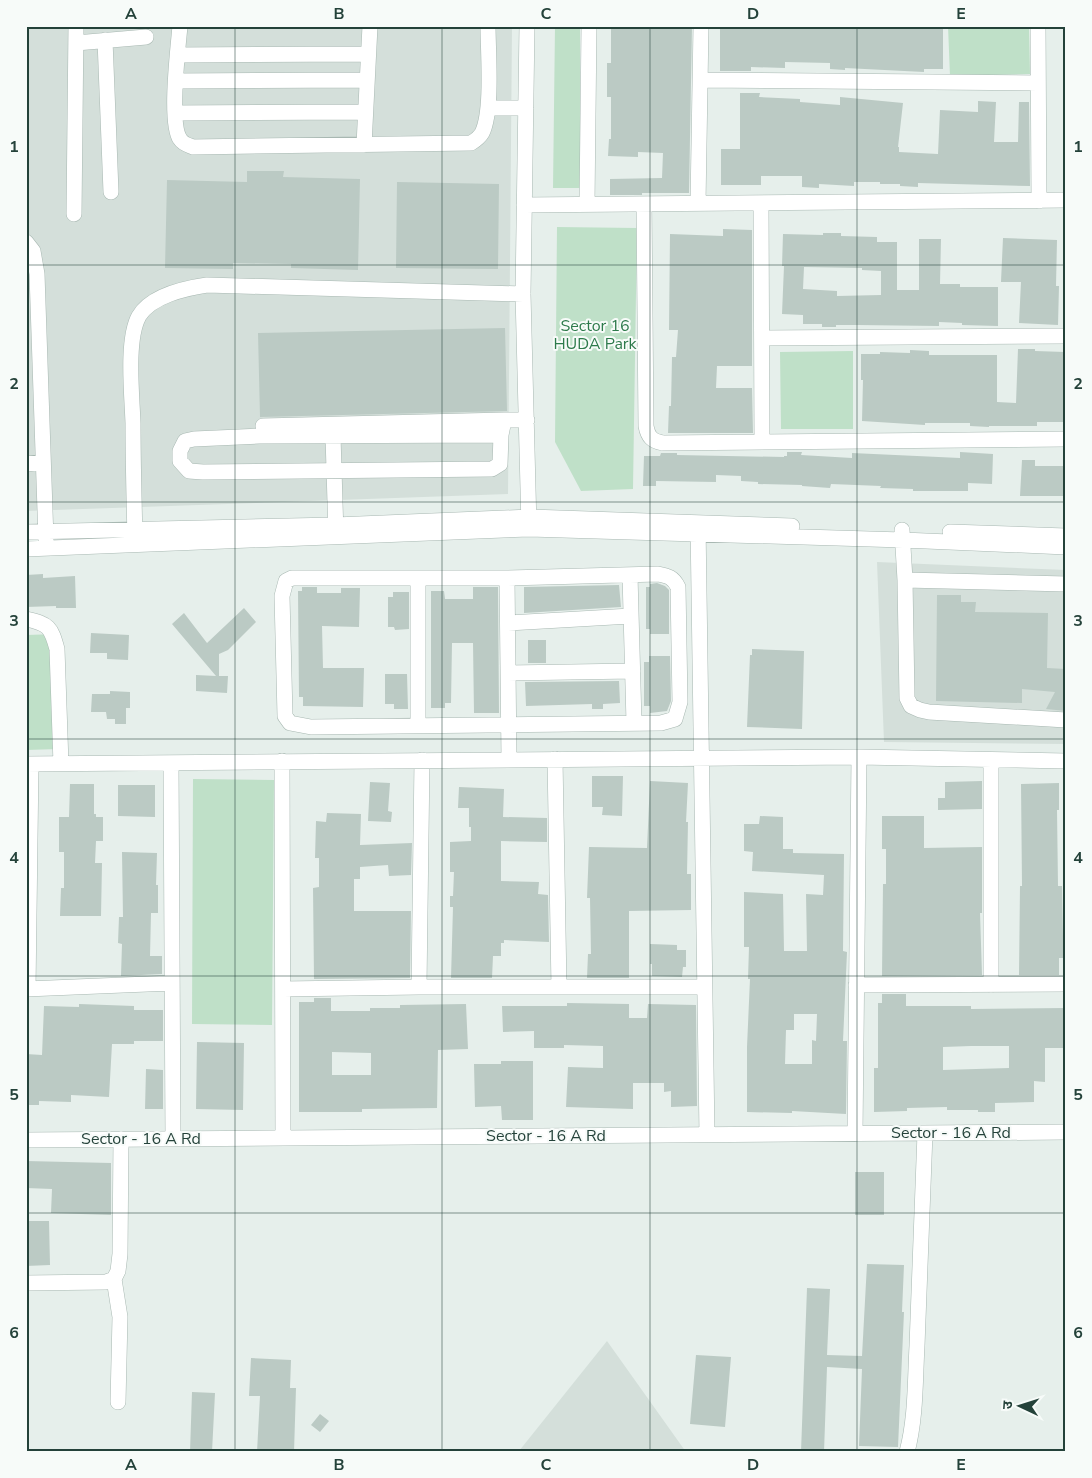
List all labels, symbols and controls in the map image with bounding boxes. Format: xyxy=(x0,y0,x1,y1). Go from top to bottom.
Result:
text: A xyxy=(125,3,137,25)
text: B xyxy=(333,3,345,25)
text: C xyxy=(541,3,552,25)
text: D xyxy=(747,3,759,25)
text: E xyxy=(956,3,966,25)
text: 1 xyxy=(9,136,19,158)
text: 1 xyxy=(1073,136,1083,158)
park label: Sector 16 HUDA Park xyxy=(553,315,638,355)
text: 2 xyxy=(9,373,19,395)
text: 2 xyxy=(1073,373,1083,395)
text: 3 xyxy=(9,610,19,632)
text: 3 xyxy=(1073,610,1083,632)
text: 4 xyxy=(9,847,19,869)
text: 4 xyxy=(1073,847,1083,869)
text: 5 xyxy=(9,1084,19,1106)
text: 5 xyxy=(1073,1084,1083,1106)
street label: Sector - 16 A Rd xyxy=(891,1122,1011,1144)
street label: Sector - 16 A Rd xyxy=(486,1125,606,1147)
street label: Sector - 16 A Rd xyxy=(81,1128,201,1150)
text: 6 xyxy=(9,1322,19,1344)
text: 6 xyxy=(1073,1322,1083,1344)
north arrow xyxy=(994,1380,1044,1430)
text: उ xyxy=(998,1400,1017,1410)
text: A xyxy=(125,1454,137,1476)
text: B xyxy=(333,1454,345,1476)
text: C xyxy=(541,1454,552,1476)
text: D xyxy=(747,1454,759,1476)
text: E xyxy=(956,1454,966,1476)

